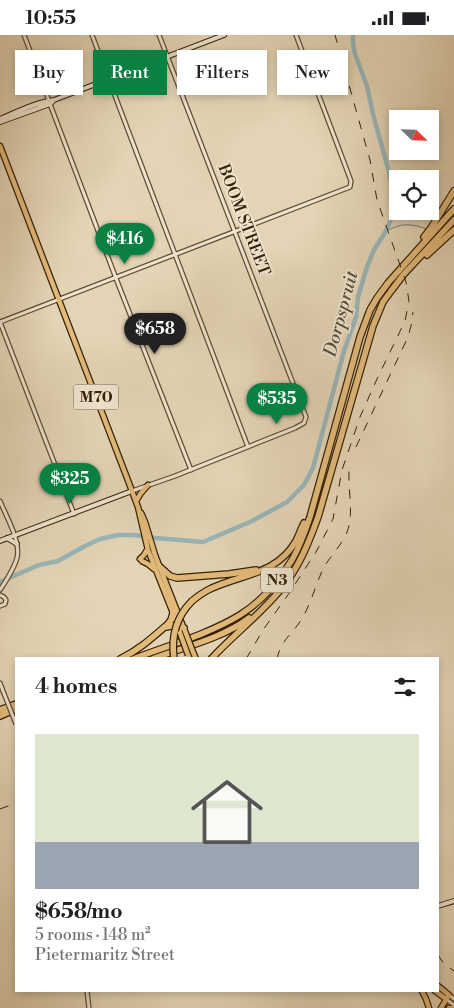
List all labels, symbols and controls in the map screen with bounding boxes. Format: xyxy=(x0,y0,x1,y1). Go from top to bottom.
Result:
text: 10:55 xyxy=(25,6,76,30)
chip: Buy xyxy=(15,50,83,95)
chip: Rent xyxy=(93,50,167,95)
chip: Filters xyxy=(177,50,267,95)
chip: New xyxy=(277,50,348,95)
north arrow xyxy=(389,110,439,160)
map controls xyxy=(389,110,439,220)
street label: BOOM STREET xyxy=(213,160,274,279)
button: locate xyxy=(389,170,439,220)
pin: $416 xyxy=(95,223,155,265)
text: $416 xyxy=(106,229,144,249)
water label: Dorpspruit xyxy=(318,268,364,360)
pin: $658 xyxy=(125,313,185,355)
text: $658 xyxy=(135,319,175,339)
pin: $535 xyxy=(247,383,307,425)
road number: M70 xyxy=(74,385,118,409)
text: $535 xyxy=(258,389,296,409)
pin: $325 xyxy=(40,463,100,505)
text: $325 xyxy=(50,469,90,489)
road number: N3 xyxy=(261,567,293,593)
icon: filters xyxy=(391,673,419,701)
text: 4 homes xyxy=(35,674,117,700)
icon: home xyxy=(182,767,272,857)
text: $658/mo xyxy=(35,899,123,925)
text: 5 rooms · 148 m² xyxy=(35,925,151,945)
text: Pietermaritz Street xyxy=(35,945,175,965)

